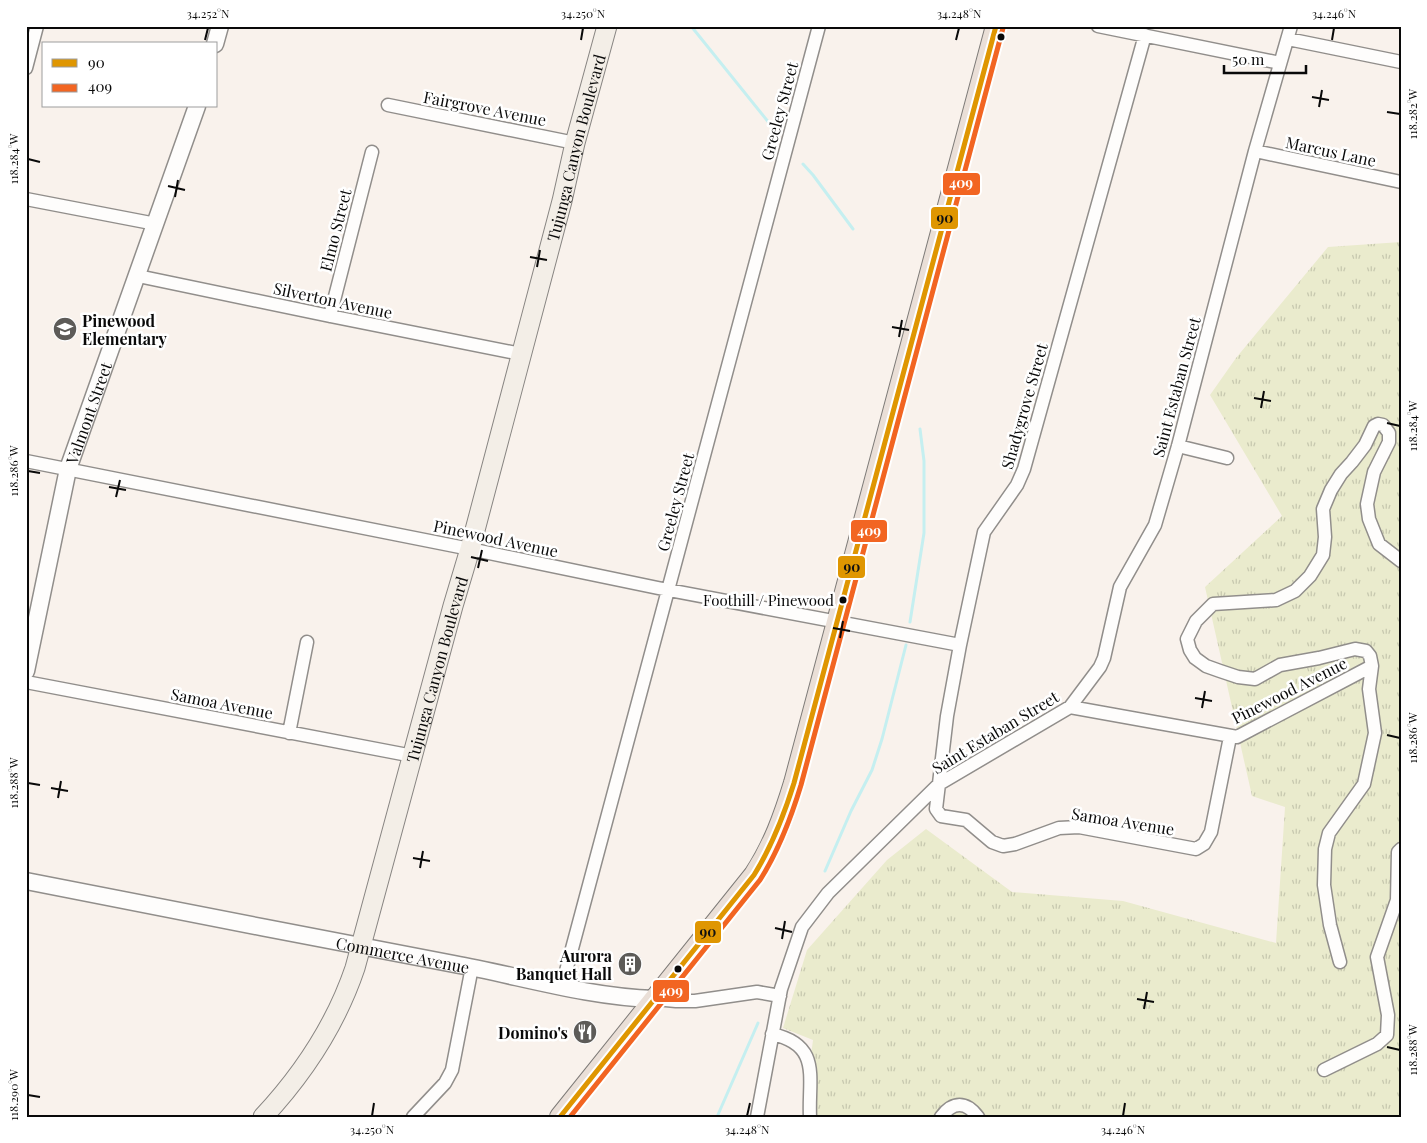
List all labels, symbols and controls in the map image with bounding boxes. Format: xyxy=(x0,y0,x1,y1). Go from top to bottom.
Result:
text: 34.252°N xyxy=(186,5,230,21)
text: 34.250°N xyxy=(561,5,606,21)
text: 34.248°N xyxy=(937,5,982,21)
text: 34.246°N xyxy=(1312,5,1357,21)
unlabelled marker xyxy=(996,32,1006,42)
legend xyxy=(42,42,218,108)
scale bar xyxy=(1224,42,1307,74)
text: 50 m xyxy=(1232,49,1265,69)
text: 90 xyxy=(88,52,105,72)
street label: Tujunga Canyon Boulevard xyxy=(541,52,609,243)
street label: Greeley Street xyxy=(756,59,802,163)
text: 409 xyxy=(88,76,112,96)
street label: Fairgrove Avenue xyxy=(422,86,548,130)
text: 118.282°W xyxy=(1404,89,1420,139)
street label: Marcus Lane xyxy=(1284,131,1378,171)
text: 118.284°W xyxy=(5,134,21,184)
line badge: 409 xyxy=(942,172,981,196)
text: 409 xyxy=(949,173,973,192)
street label: Elmo Street xyxy=(315,186,355,273)
line badge: 90 xyxy=(930,206,959,230)
text: 90 xyxy=(937,208,953,227)
street label: Silverton Avenue xyxy=(272,277,394,323)
place label: Pinewood Elementary xyxy=(82,310,168,349)
street label: Saint Estaban Street xyxy=(1147,314,1205,459)
school or university icon: Pinewood Elementary xyxy=(52,316,78,342)
street label: Shadygrove Street xyxy=(996,340,1052,471)
street label: Valmont Street xyxy=(60,359,116,467)
text: 118.284°W xyxy=(1404,401,1420,451)
text: 118.286°W xyxy=(5,445,21,497)
street label: Greeley Street xyxy=(652,450,698,554)
street label: Pinewood Avenue xyxy=(432,515,560,561)
line badge: 409 xyxy=(850,519,888,543)
text: 409 xyxy=(857,521,881,540)
line badge: 90 xyxy=(837,555,866,579)
text: 90 xyxy=(844,557,860,576)
street label: Tujunga Canyon Boulevard xyxy=(401,574,472,765)
place label: Foothill / Pinewood xyxy=(703,590,834,610)
marker: Foothill / Pinewood xyxy=(838,595,848,605)
street label: Pinewood Avenue xyxy=(1228,652,1350,728)
street label: Samoa Avenue xyxy=(169,683,275,723)
street label: Saint Estaban Street xyxy=(928,686,1063,778)
text: 118.286°W xyxy=(1404,712,1420,764)
text: 118.288°W xyxy=(5,757,21,809)
street label: Samoa Avenue xyxy=(1070,803,1176,839)
line badge: 90 xyxy=(694,920,722,944)
text: 90 xyxy=(700,922,716,941)
street label: Commerce Avenue xyxy=(334,931,471,977)
place label: Aurora Banquet Hall xyxy=(516,945,613,984)
building icon: Aurora Banquet Hall xyxy=(617,951,643,977)
unlabelled marker xyxy=(673,964,683,974)
line badge: 409 xyxy=(652,979,690,1003)
text: 409 xyxy=(659,981,683,1000)
restaurant icon: Domino's xyxy=(572,1019,598,1045)
place label: Domino's xyxy=(498,1022,568,1043)
text: 118.288°W xyxy=(1404,1024,1420,1076)
text: 118.290°W xyxy=(5,1069,21,1121)
text: 34.250°N xyxy=(350,1121,395,1137)
text: 34.248°N xyxy=(725,1121,770,1137)
text: 34.246°N xyxy=(1101,1121,1146,1137)

